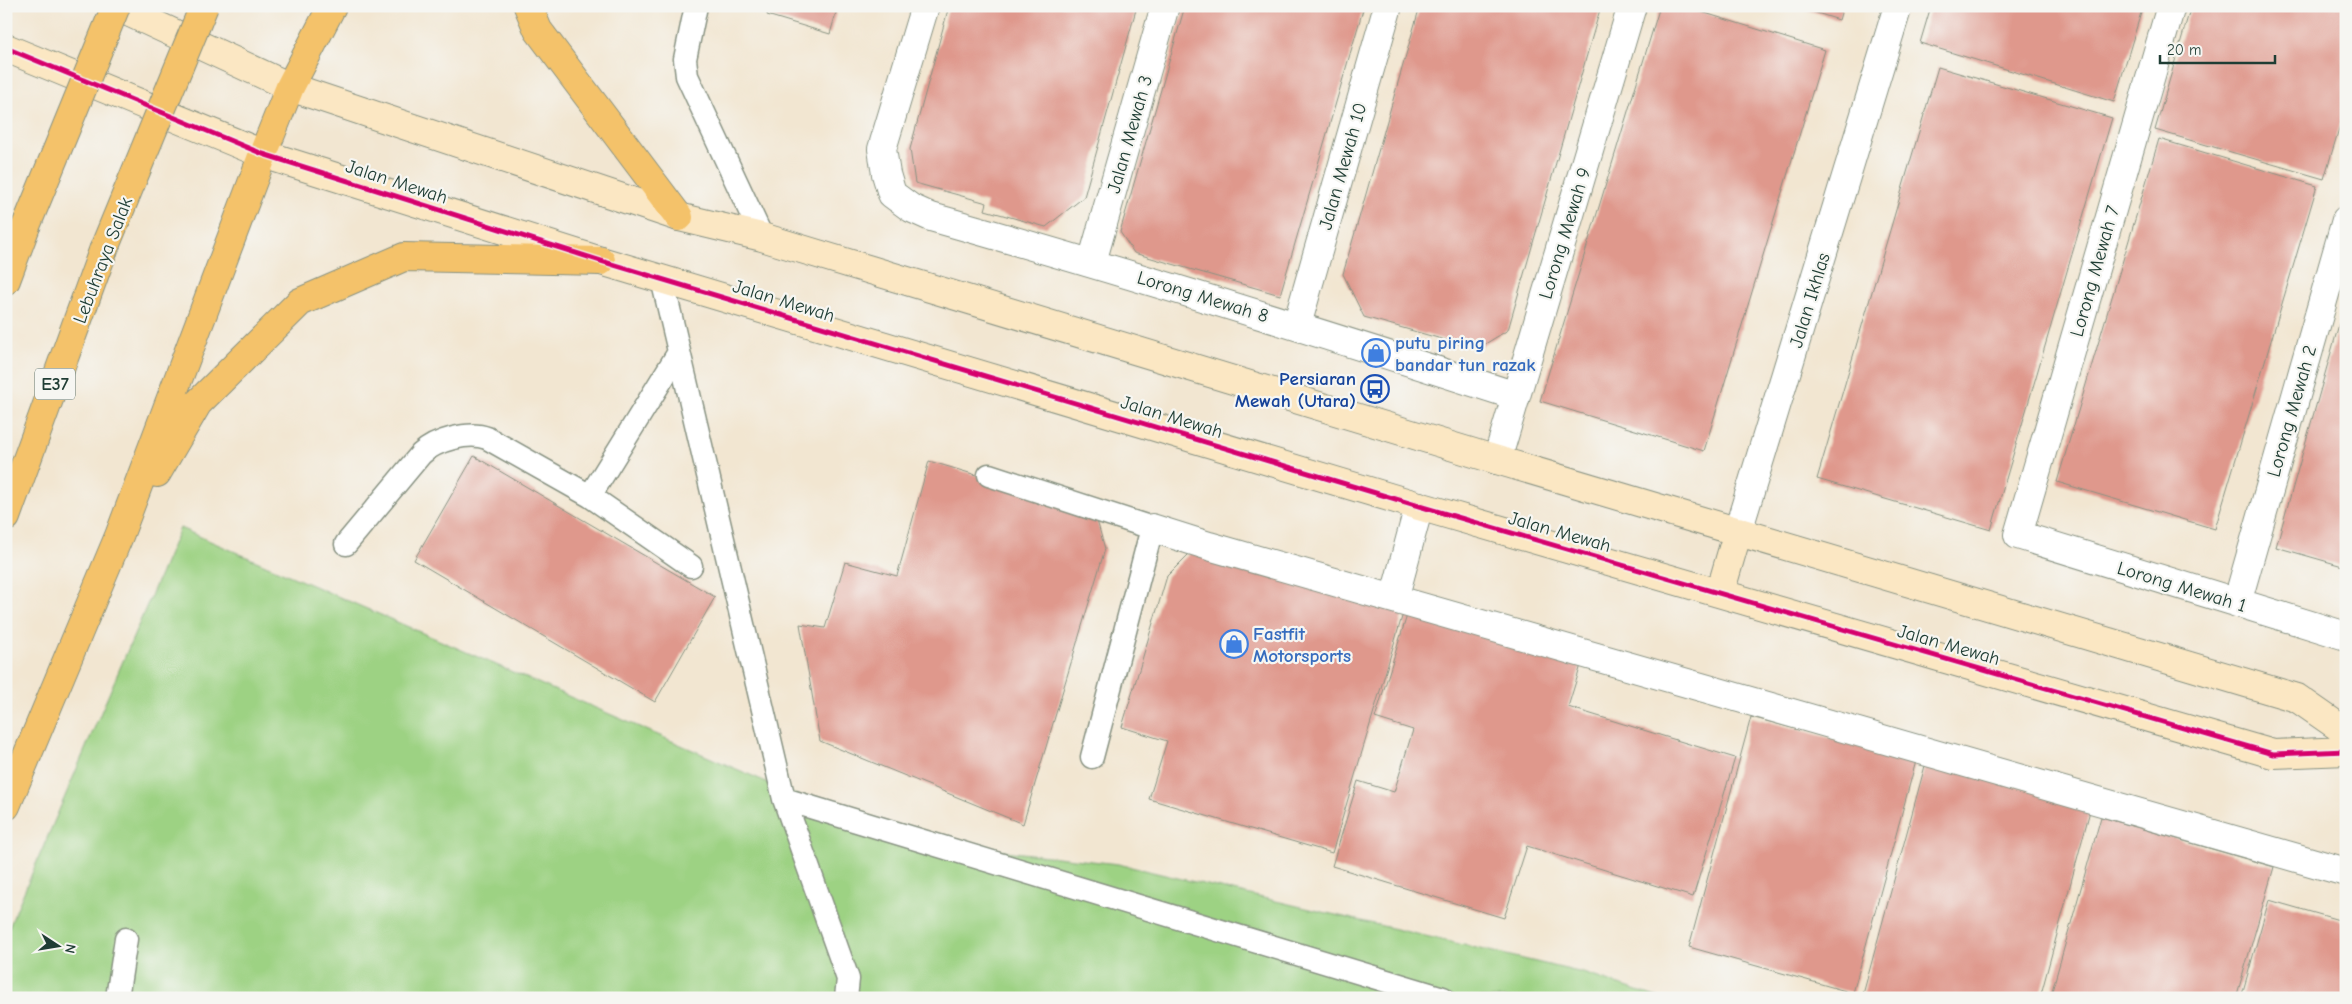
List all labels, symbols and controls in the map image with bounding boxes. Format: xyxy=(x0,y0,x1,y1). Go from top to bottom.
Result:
scale bar xyxy=(2160,32,2274,64)
text: 20 m xyxy=(2167,41,2201,59)
street label: Jalan Mewah 3 xyxy=(1103,73,1157,196)
street label: Jalan Mewah 10 xyxy=(1314,100,1372,232)
street label: Jalan Mewah xyxy=(343,155,450,209)
street label: Lorong Mewah 9 xyxy=(1535,165,1595,302)
street label: Lebuhraya Salak xyxy=(69,193,137,327)
street label: Lorong Mewah 7 xyxy=(2066,203,2124,339)
street label: Jalan Ikhlas xyxy=(1785,250,1835,350)
street label: Lorong Mewah 8 xyxy=(1134,267,1271,327)
street label: Jalan Mewah xyxy=(730,275,837,327)
place label: putu piring bandar tun razak xyxy=(1395,332,1536,376)
shop icon: putu piring bandar tun razak xyxy=(1361,338,1391,368)
street label: Lorong Mewah 2 xyxy=(2263,343,2321,480)
road number: E37 xyxy=(35,368,75,399)
place label: Persiaran Mewah (Utara) xyxy=(1235,368,1356,412)
bus stop icon: Persiaran Mewah (Utara) xyxy=(1360,374,1390,404)
street label: Jalan Mewah xyxy=(1118,391,1225,443)
street label: Jalan Mewah xyxy=(1506,507,1614,557)
street label: Lorong Mewah 1 xyxy=(2115,557,2249,617)
street label: Jalan Mewah xyxy=(1895,620,2003,670)
place label: Fastfit Motorsports xyxy=(1253,623,1351,667)
shop icon: Fastfit Motorsports xyxy=(1219,629,1249,659)
north arrow xyxy=(32,922,82,972)
text: N xyxy=(61,942,79,955)

